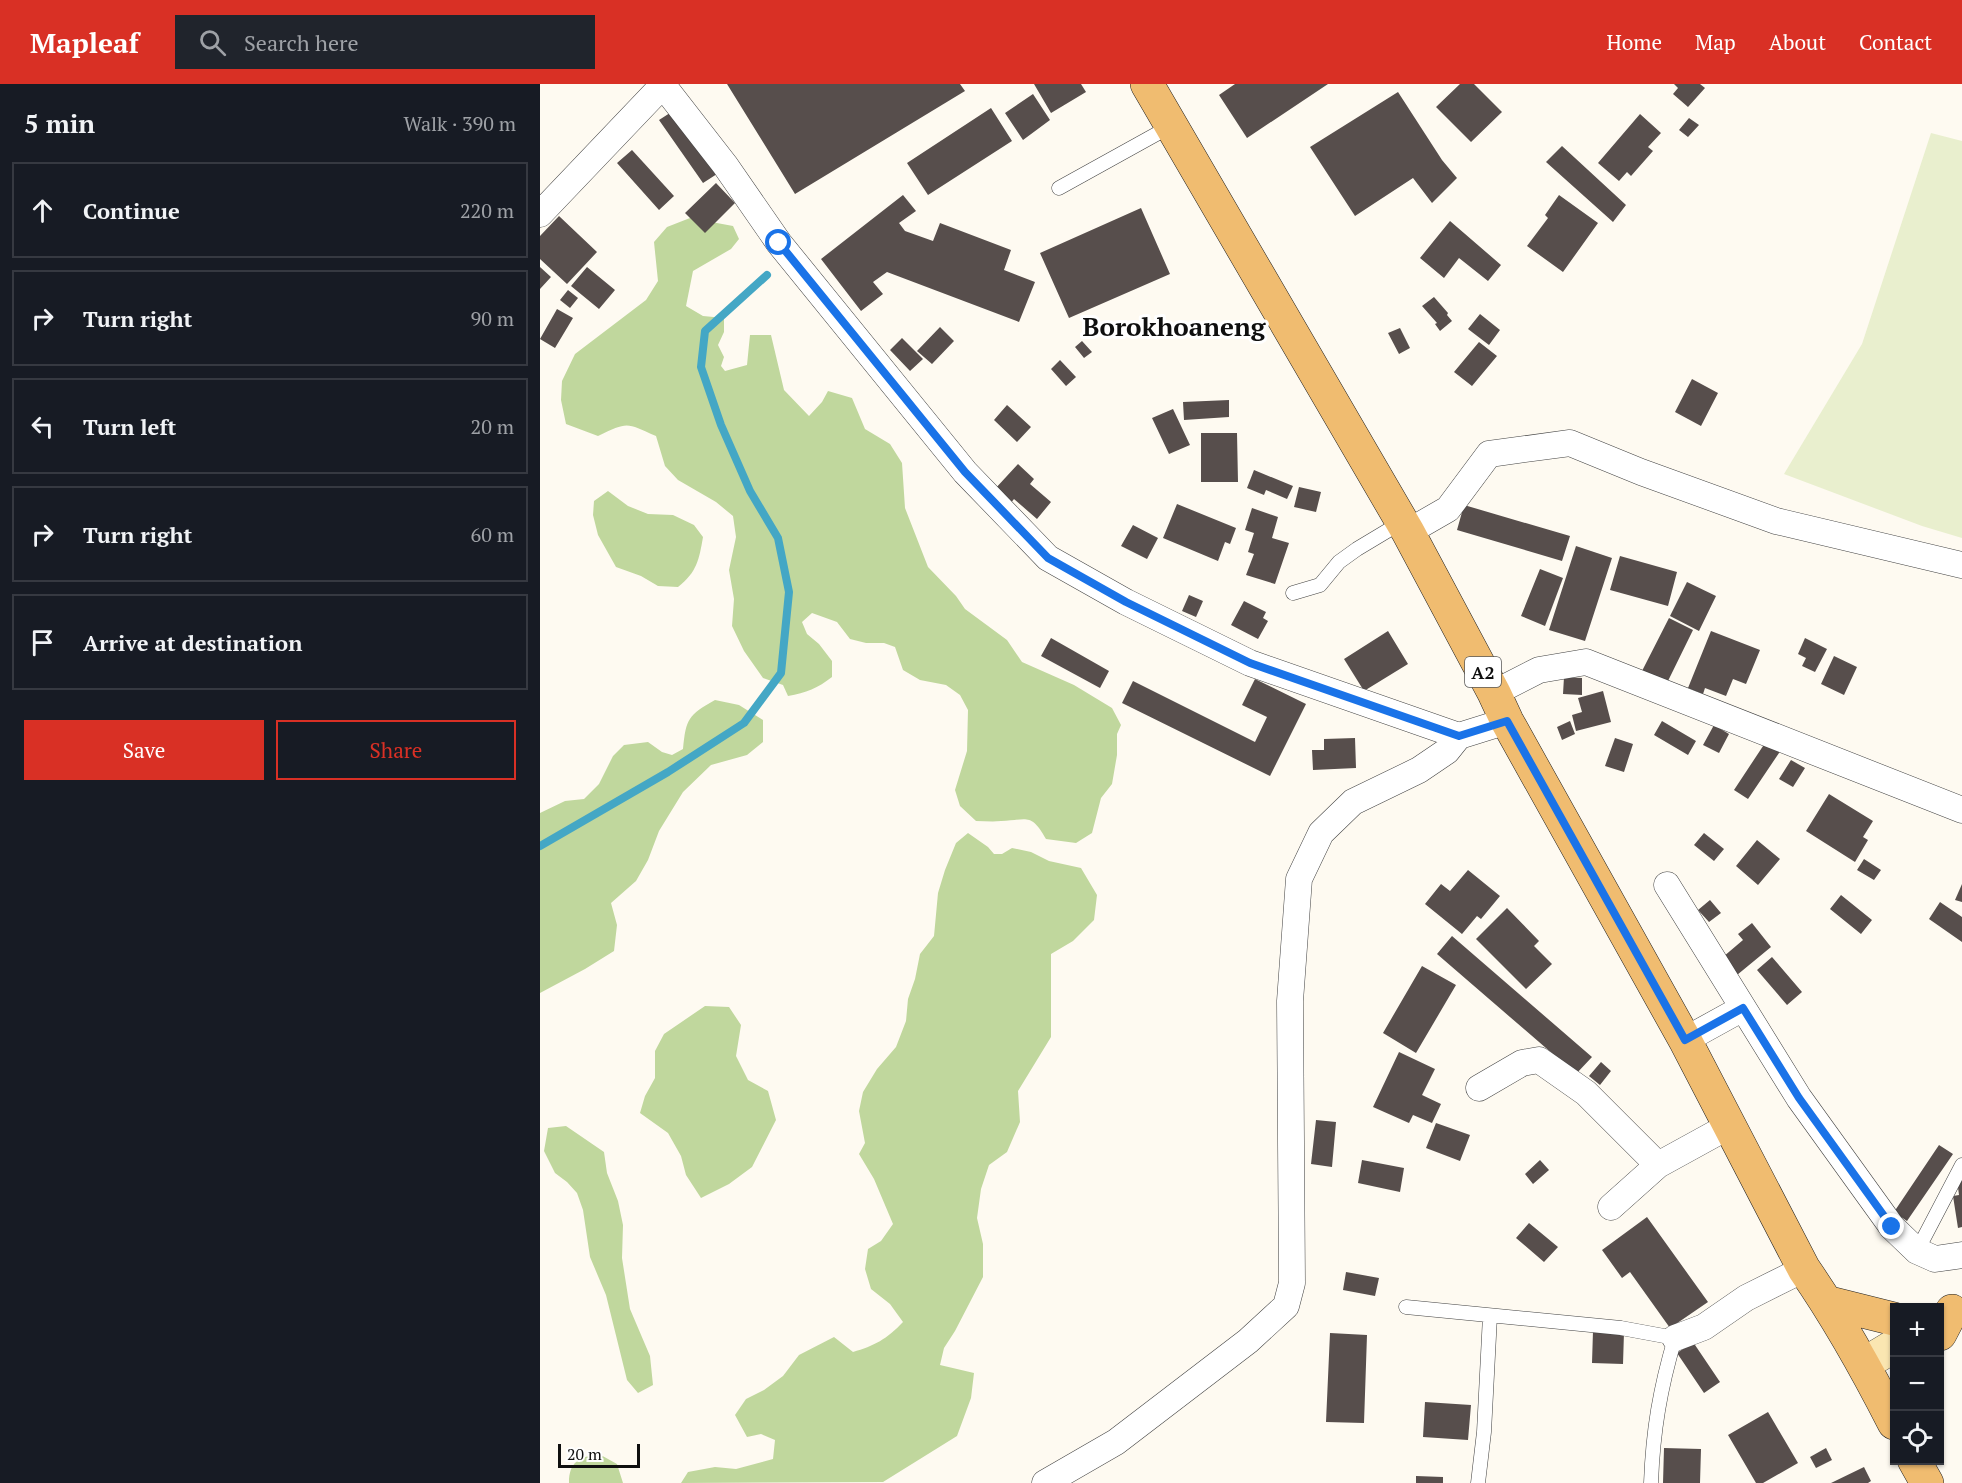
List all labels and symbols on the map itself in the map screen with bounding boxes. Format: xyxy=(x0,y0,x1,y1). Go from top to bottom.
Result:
route start xyxy=(765,229,791,255)
district label: Borokhoaneng xyxy=(1083,309,1267,343)
road number: A2 xyxy=(1465,657,1501,687)
route end xyxy=(1878,1213,1904,1239)
scale bar xyxy=(558,1441,640,1468)

